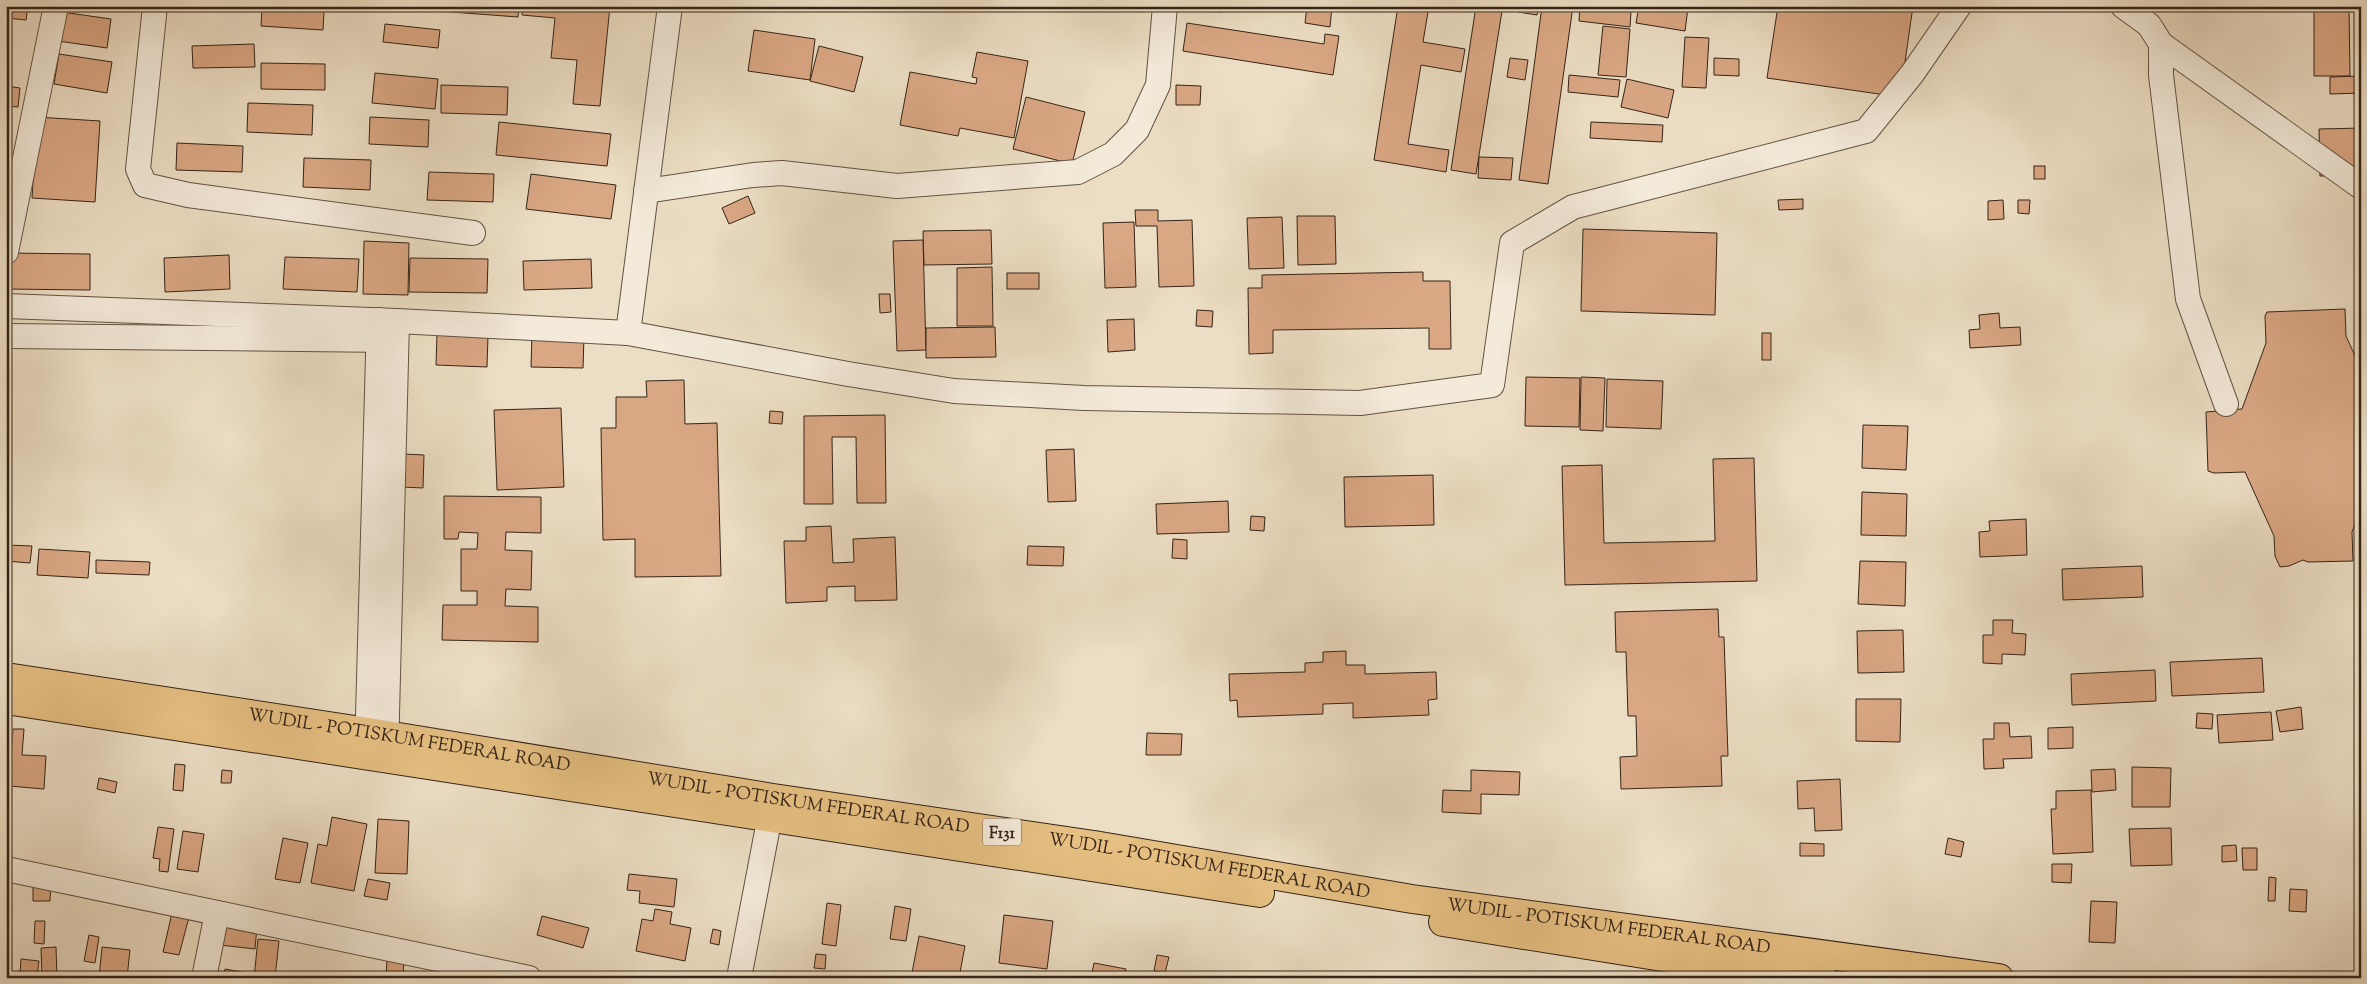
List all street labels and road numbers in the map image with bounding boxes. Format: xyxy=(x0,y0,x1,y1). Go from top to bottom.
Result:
street label: WUDIL - POTISKUM FEDERAL ROAD xyxy=(246,703,572,780)
street label: WUDIL - POTISKUM FEDERAL ROAD xyxy=(645,767,971,842)
road number: F131 xyxy=(983,819,1021,846)
street label: WUDIL - POTISKUM FEDERAL ROAD xyxy=(1046,827,1372,907)
street label: WUDIL - POTISKUM FEDERAL ROAD xyxy=(1445,893,1772,962)

